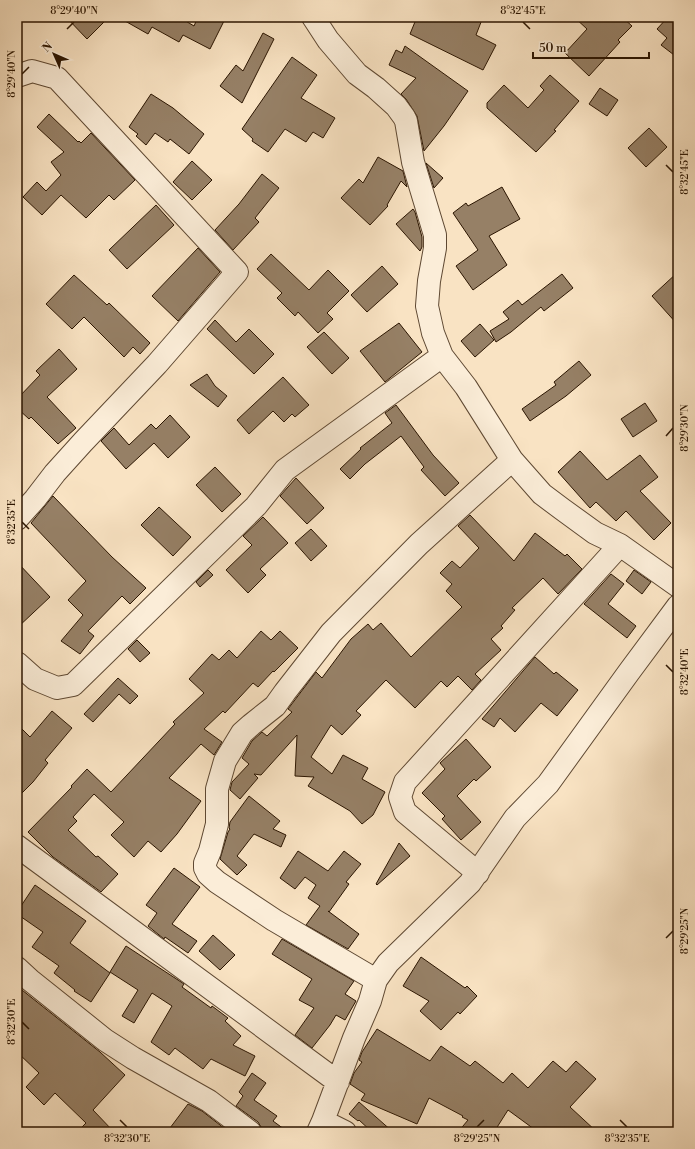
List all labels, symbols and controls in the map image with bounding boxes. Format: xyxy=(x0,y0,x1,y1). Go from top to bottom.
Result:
text: 8°29'40"N xyxy=(50,5,98,17)
text: 8°32'45"E xyxy=(500,5,546,17)
north arrow xyxy=(34,34,74,74)
scale bar xyxy=(533,34,649,60)
text: N xyxy=(40,39,56,56)
text: 50 m xyxy=(539,41,567,56)
text: 8°29'40"N xyxy=(6,50,18,98)
text: 8°32'45"E xyxy=(679,149,691,195)
text: 8°29'30"N xyxy=(679,404,691,452)
text: 8°32'35"E xyxy=(6,499,18,545)
text: 8°32'40"E xyxy=(679,649,691,695)
text: 8°29'25"N xyxy=(679,907,691,954)
text: 8°32'30"E xyxy=(6,999,18,1045)
text: 8°32'30"E xyxy=(104,1133,150,1145)
text: 8°29'25"N xyxy=(454,1133,501,1145)
text: 8°32'35"E xyxy=(604,1133,650,1145)

